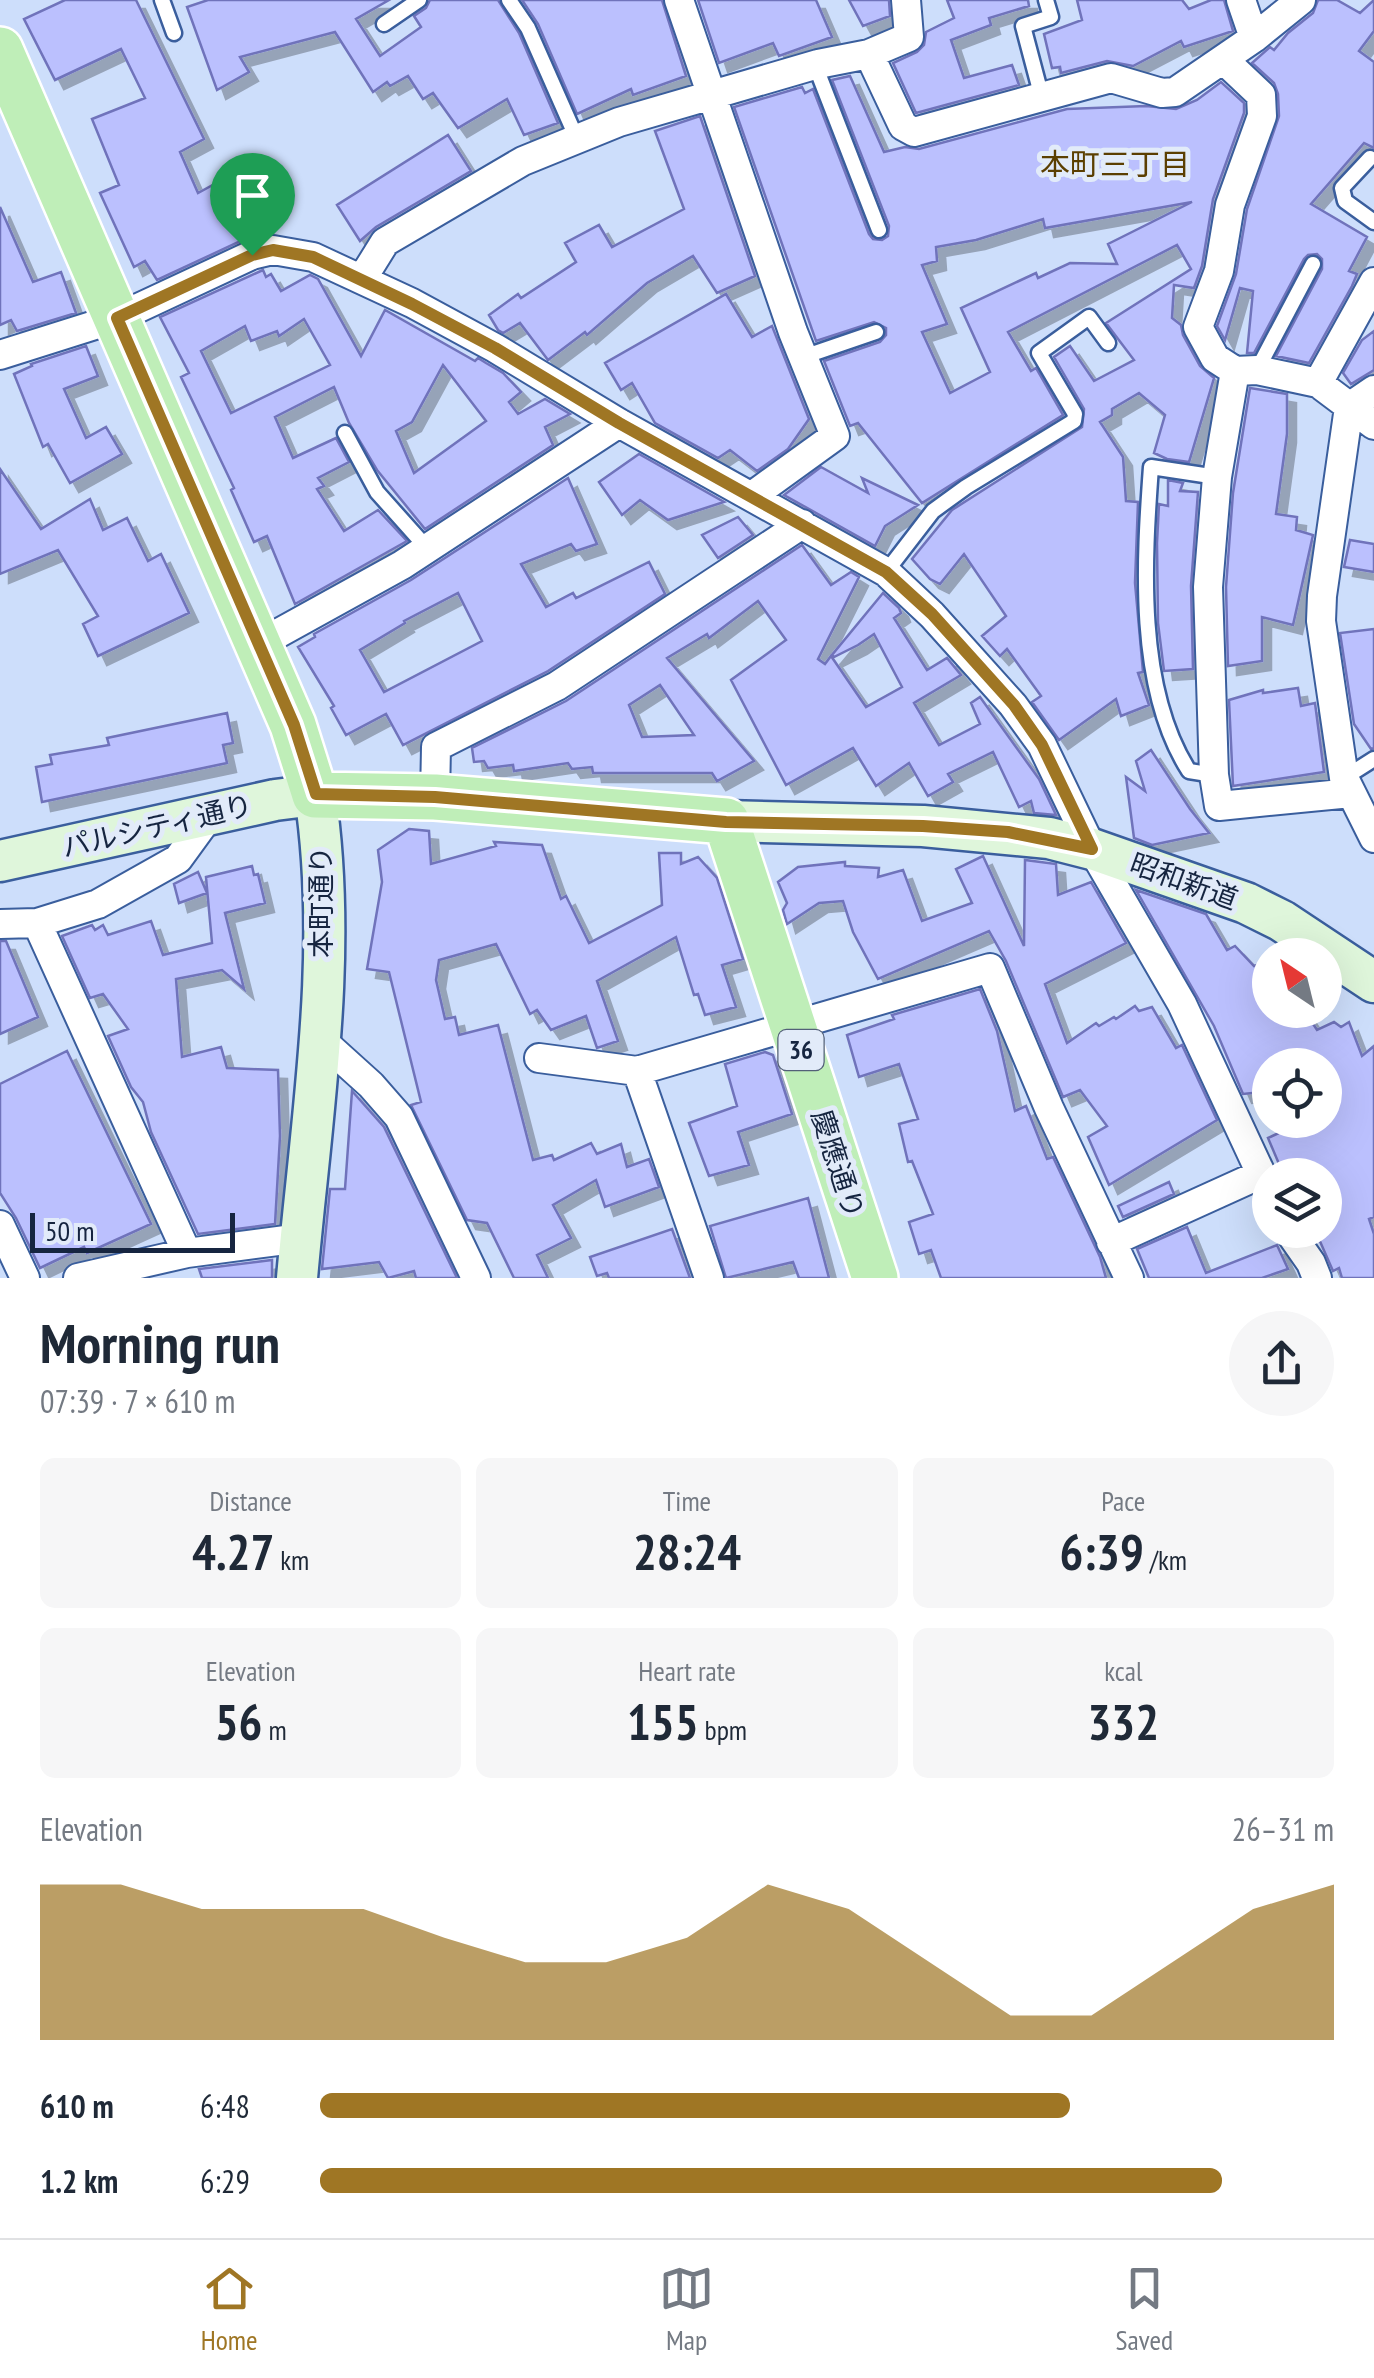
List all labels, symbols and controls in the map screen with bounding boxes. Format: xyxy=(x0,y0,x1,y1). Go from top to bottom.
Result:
district label: 本町三丁目 xyxy=(1040,144,1190,183)
pin xyxy=(210,153,295,256)
icon: arrive xyxy=(225,168,280,223)
street label: パルシティ通り xyxy=(58,786,256,865)
street label: 昭和新道 xyxy=(1125,844,1243,917)
street label: 本町通り xyxy=(302,846,339,958)
north arrow xyxy=(1252,938,1342,1028)
map controls xyxy=(1252,938,1342,1248)
road number: 36 xyxy=(778,1030,824,1070)
button: locate xyxy=(1252,1048,1342,1138)
street label: 慶應通り xyxy=(804,1105,873,1223)
button: layers xyxy=(1252,1158,1342,1248)
scale bar xyxy=(30,1208,235,1252)
text: 50 m xyxy=(45,1212,94,1249)
text: Morning run xyxy=(40,1307,280,1378)
button: share xyxy=(1229,1311,1334,1416)
text: 07:39 · 7 × 610 m xyxy=(40,1380,235,1422)
text: Distance xyxy=(209,1482,292,1519)
text: Time xyxy=(663,1482,711,1519)
text: Pace xyxy=(1101,1482,1145,1519)
text: 4.27 xyxy=(192,1519,274,1584)
text: 28:24 xyxy=(633,1519,741,1584)
text: 6:39 xyxy=(1060,1519,1144,1584)
text: km xyxy=(274,1541,309,1578)
text: /km xyxy=(1144,1541,1187,1578)
text: Elevation xyxy=(206,1652,296,1689)
text: Heart rate xyxy=(638,1652,736,1689)
text: kcal xyxy=(1104,1652,1142,1689)
text: 56 xyxy=(215,1689,262,1754)
text: 155 xyxy=(627,1689,699,1754)
text: 332 xyxy=(1087,1689,1159,1754)
text: m xyxy=(262,1711,287,1748)
text: bpm xyxy=(699,1711,747,1748)
text: Elevation xyxy=(40,1808,143,1850)
text: 26–31 m xyxy=(1232,1808,1334,1850)
text: 610 m xyxy=(40,2085,114,2127)
text: 6:48 xyxy=(200,2085,250,2127)
text: 1.2 km xyxy=(40,2160,118,2202)
text: 6:29 xyxy=(200,2160,250,2202)
tab: Home xyxy=(201,2261,258,2358)
tab: Map xyxy=(659,2261,714,2358)
tab: Saved xyxy=(1116,2261,1173,2358)

